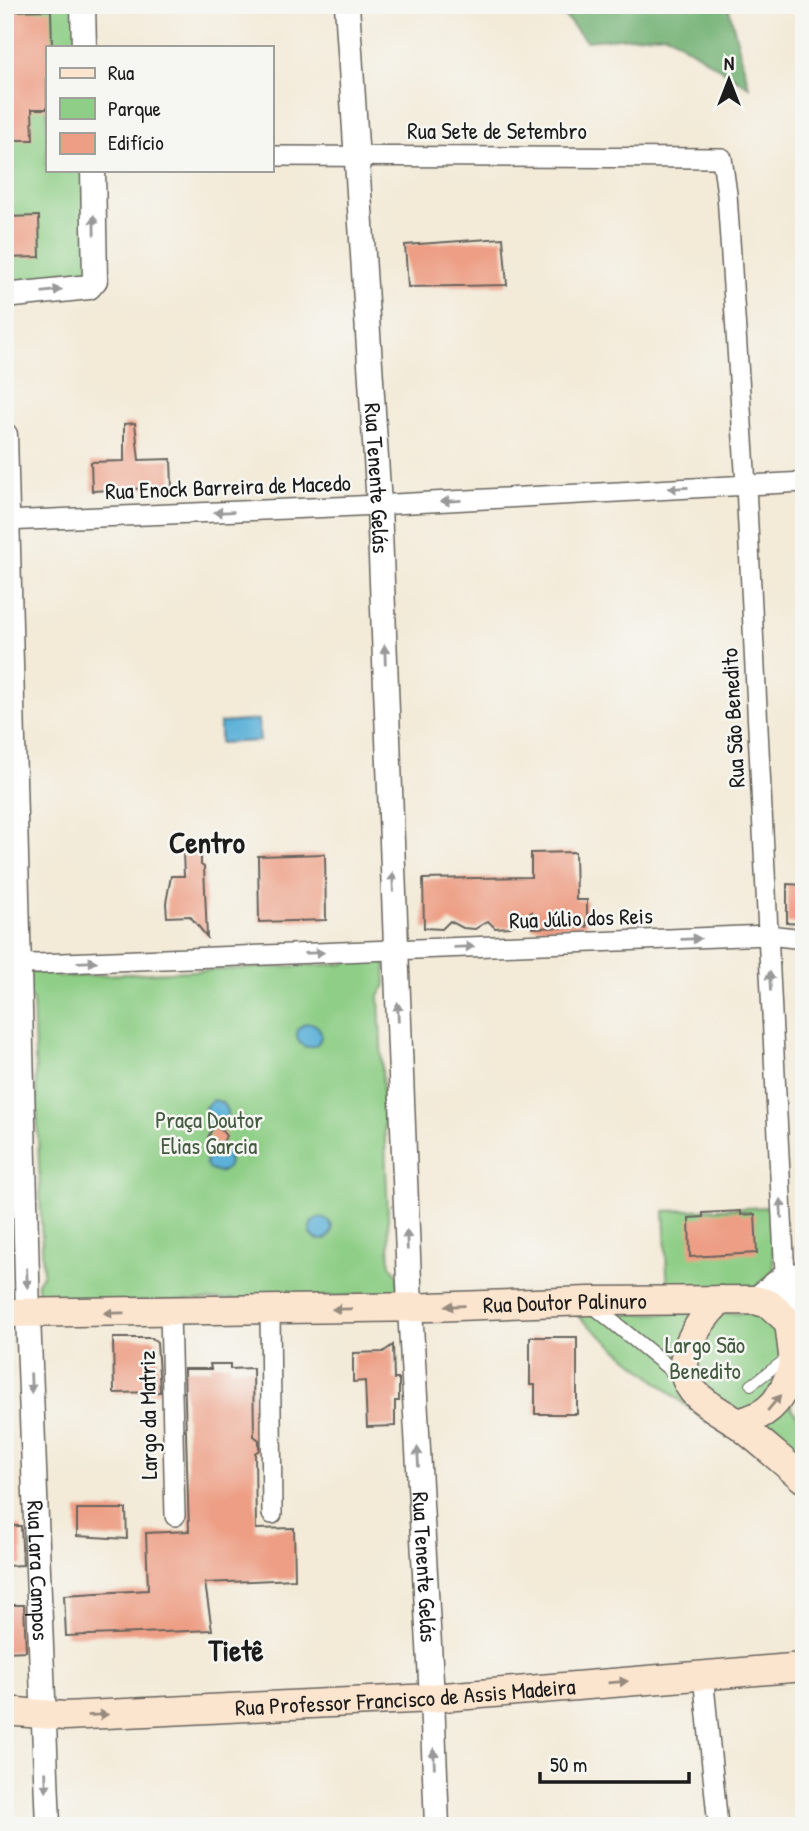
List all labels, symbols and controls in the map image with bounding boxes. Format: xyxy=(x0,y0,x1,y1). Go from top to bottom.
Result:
legend xyxy=(46,46,273,172)
north arrow xyxy=(694,46,764,116)
text: N xyxy=(724,50,734,76)
text: Rua xyxy=(108,58,134,87)
text: Parque xyxy=(108,94,161,123)
street label: Rua Sete de Setembro xyxy=(407,115,587,146)
text: Edifício xyxy=(108,128,164,157)
one-way arrow xyxy=(88,214,100,236)
one-way arrow xyxy=(41,286,63,297)
street label: Rua Tenente Gelás xyxy=(357,402,397,554)
street label: Rua Enock Barreira de Macedo xyxy=(105,467,351,506)
one-way arrow xyxy=(667,483,689,494)
one-way arrow xyxy=(440,495,462,506)
one-way arrow xyxy=(213,506,235,517)
one-way arrow xyxy=(379,643,390,665)
street label: Rua São Benedito xyxy=(713,647,752,789)
district label: Centro xyxy=(169,822,245,862)
one-way arrow xyxy=(388,871,399,893)
street label: Rua Júlio dos Reis xyxy=(509,900,653,935)
one-way arrow xyxy=(681,933,703,944)
one-way arrow xyxy=(453,942,475,953)
one-way arrow xyxy=(303,948,325,959)
one-way arrow xyxy=(76,956,98,967)
one-way arrow xyxy=(765,970,776,992)
one-way arrow xyxy=(393,1001,404,1023)
park label: Praça Doutor Elias Garcia xyxy=(155,1104,263,1161)
one-way arrow xyxy=(776,1197,787,1219)
one-way arrow xyxy=(402,1228,413,1250)
one-way arrow xyxy=(21,1267,33,1289)
street label: Rua Doutor Palinuro xyxy=(482,1285,647,1320)
one-way arrow xyxy=(444,1301,466,1312)
one-way arrow xyxy=(330,1303,352,1315)
one-way arrow xyxy=(103,1307,125,1319)
park label: Largo São Benedito xyxy=(665,1329,745,1386)
street label: Largo da Matriz xyxy=(131,1350,164,1480)
one-way arrow xyxy=(25,1372,36,1394)
one-way arrow xyxy=(766,1394,781,1411)
one-way arrow xyxy=(413,1446,424,1468)
street label: Rua Tenente Gelás xyxy=(405,1491,445,1643)
street label: Rua Lara Campos xyxy=(20,1500,57,1641)
district label: Tietê xyxy=(208,1630,264,1670)
street label: Rua Professor Francisco de Assis Madeira xyxy=(234,1670,576,1723)
one-way arrow xyxy=(607,1676,629,1687)
one-way arrow xyxy=(87,1709,109,1720)
scale bar xyxy=(540,1740,688,1784)
one-way arrow xyxy=(429,1746,440,1768)
text: 50 m xyxy=(550,1750,587,1779)
one-way arrow xyxy=(41,1771,52,1793)

